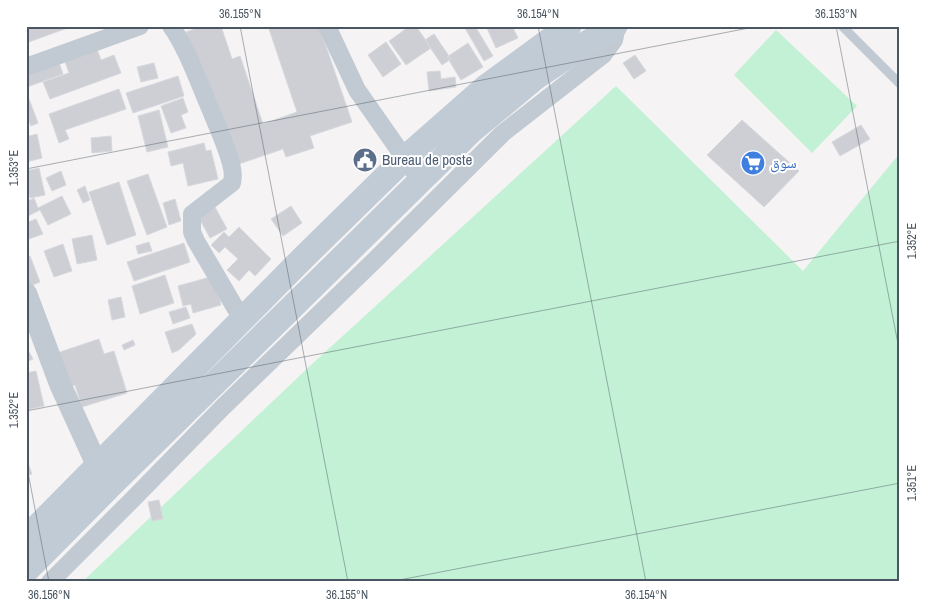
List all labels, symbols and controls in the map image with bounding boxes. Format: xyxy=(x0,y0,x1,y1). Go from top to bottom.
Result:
text: 36.155°N xyxy=(219,6,261,22)
text: 36.154°N xyxy=(517,6,559,22)
text: 36.153°N xyxy=(815,6,857,22)
public building icon: Bureau de poste xyxy=(352,147,378,173)
place label: Bureau de poste xyxy=(382,149,472,170)
text: 1.353°E xyxy=(6,150,22,186)
supermarket icon: سوق xyxy=(740,150,766,176)
place label: سوق xyxy=(770,152,797,173)
text: 1.352°E xyxy=(904,223,920,259)
text: 1.352°E xyxy=(6,392,22,428)
text: 1.351°E xyxy=(904,465,920,501)
text: 36.156°N xyxy=(28,587,70,603)
text: 36.155°N xyxy=(326,587,368,603)
text: 36.154°N xyxy=(625,587,667,603)

